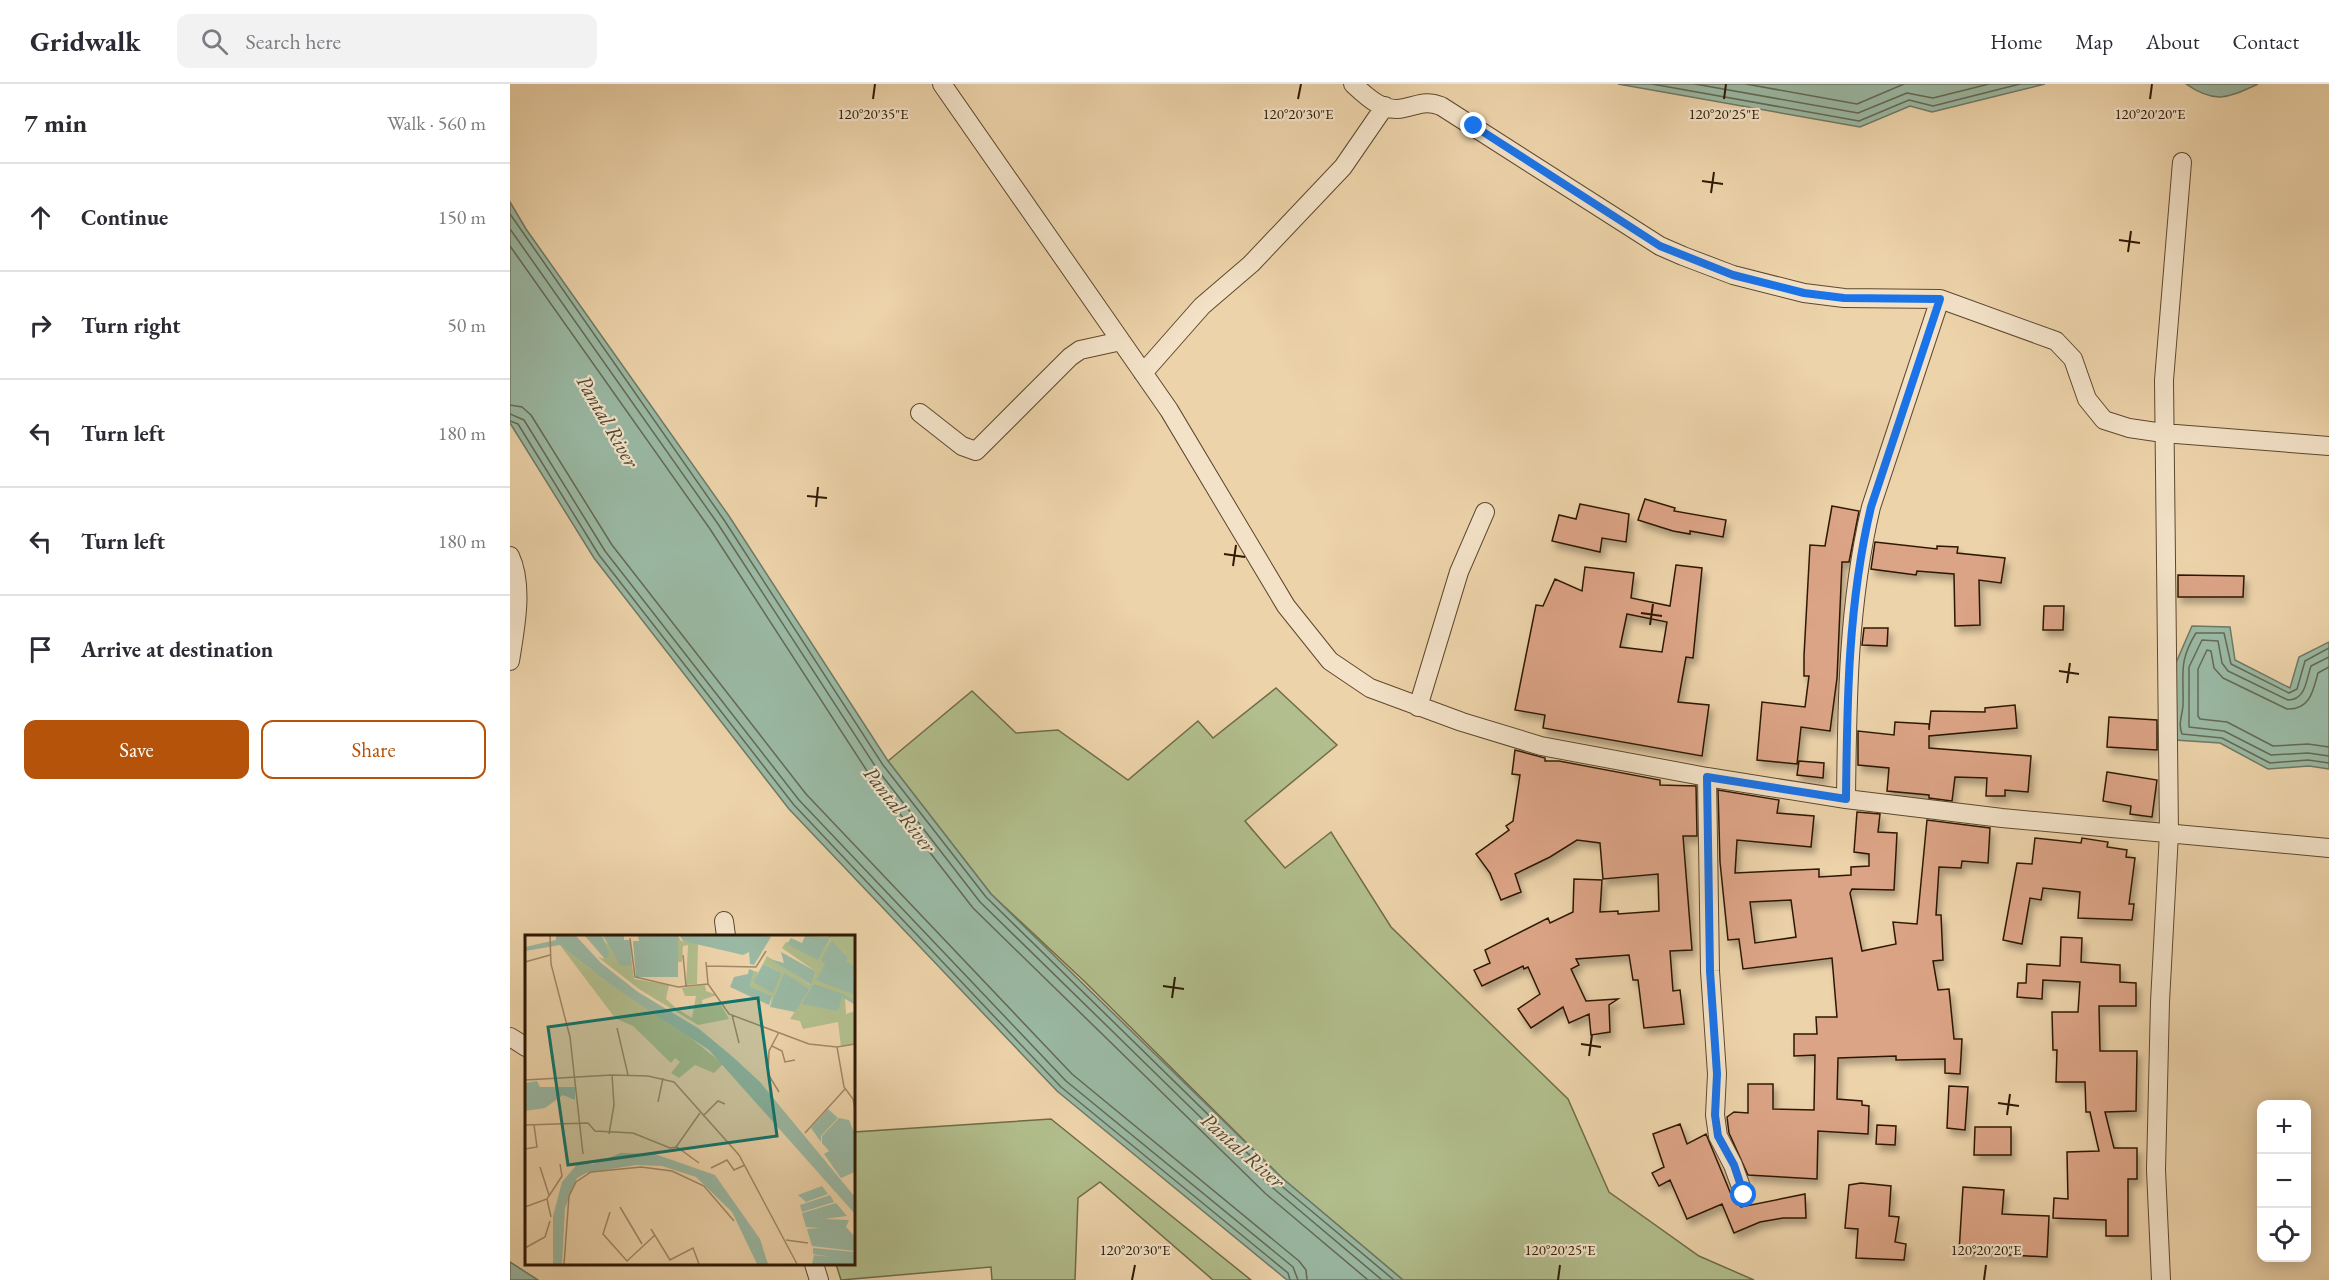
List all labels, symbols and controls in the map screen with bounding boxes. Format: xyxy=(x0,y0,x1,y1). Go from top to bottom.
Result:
search box xyxy=(177,14,597,68)
text: Gridwalk xyxy=(30,23,141,59)
icon: search xyxy=(198,25,231,58)
text: Search here xyxy=(246,27,341,56)
text: Home xyxy=(1990,28,2042,55)
text: Map xyxy=(2075,28,2113,55)
text: About xyxy=(2146,28,2199,55)
text: Contact xyxy=(2232,28,2299,55)
text: 120°20'35"E xyxy=(837,104,909,123)
text: 120°20'30"E xyxy=(1262,104,1334,123)
text: 120°20'25"E xyxy=(1688,104,1760,123)
text: 120°20'20"E xyxy=(2114,104,2186,123)
text: 7 min xyxy=(24,106,87,140)
text: Walk · 560 m xyxy=(387,110,486,136)
route end xyxy=(1460,112,1486,138)
icon: ahead xyxy=(24,201,57,234)
text: Continue xyxy=(81,203,168,232)
text: 150 m xyxy=(438,204,486,230)
icon: right xyxy=(24,309,57,342)
text: Turn right xyxy=(81,311,180,340)
text: 50 m xyxy=(447,312,486,338)
water label: Pantal River xyxy=(571,370,646,473)
icon: left xyxy=(24,417,57,450)
text: Turn left xyxy=(81,419,165,448)
text: 180 m xyxy=(438,420,486,446)
icon: left xyxy=(24,525,57,558)
text: Turn left xyxy=(81,527,165,556)
text: 180 m xyxy=(438,528,486,554)
icon: arrive xyxy=(24,633,57,666)
text: Arrive at destination xyxy=(81,635,273,664)
button: Save xyxy=(24,720,249,779)
button: Share xyxy=(261,720,486,779)
water label: Pantal River xyxy=(858,760,943,858)
inset map xyxy=(525,935,855,1265)
map controls xyxy=(2257,1100,2311,1262)
button: + xyxy=(2257,1100,2311,1154)
water label: Pantal River xyxy=(1195,1106,1291,1194)
button: − xyxy=(2257,1154,2311,1208)
route start xyxy=(1730,1181,1756,1207)
button: locate xyxy=(2257,1208,2311,1262)
text: 120°20'30"E xyxy=(1099,1240,1171,1259)
text: 120°20'25"E xyxy=(1524,1240,1596,1259)
text: 120°20'20"E xyxy=(1950,1240,2022,1259)

